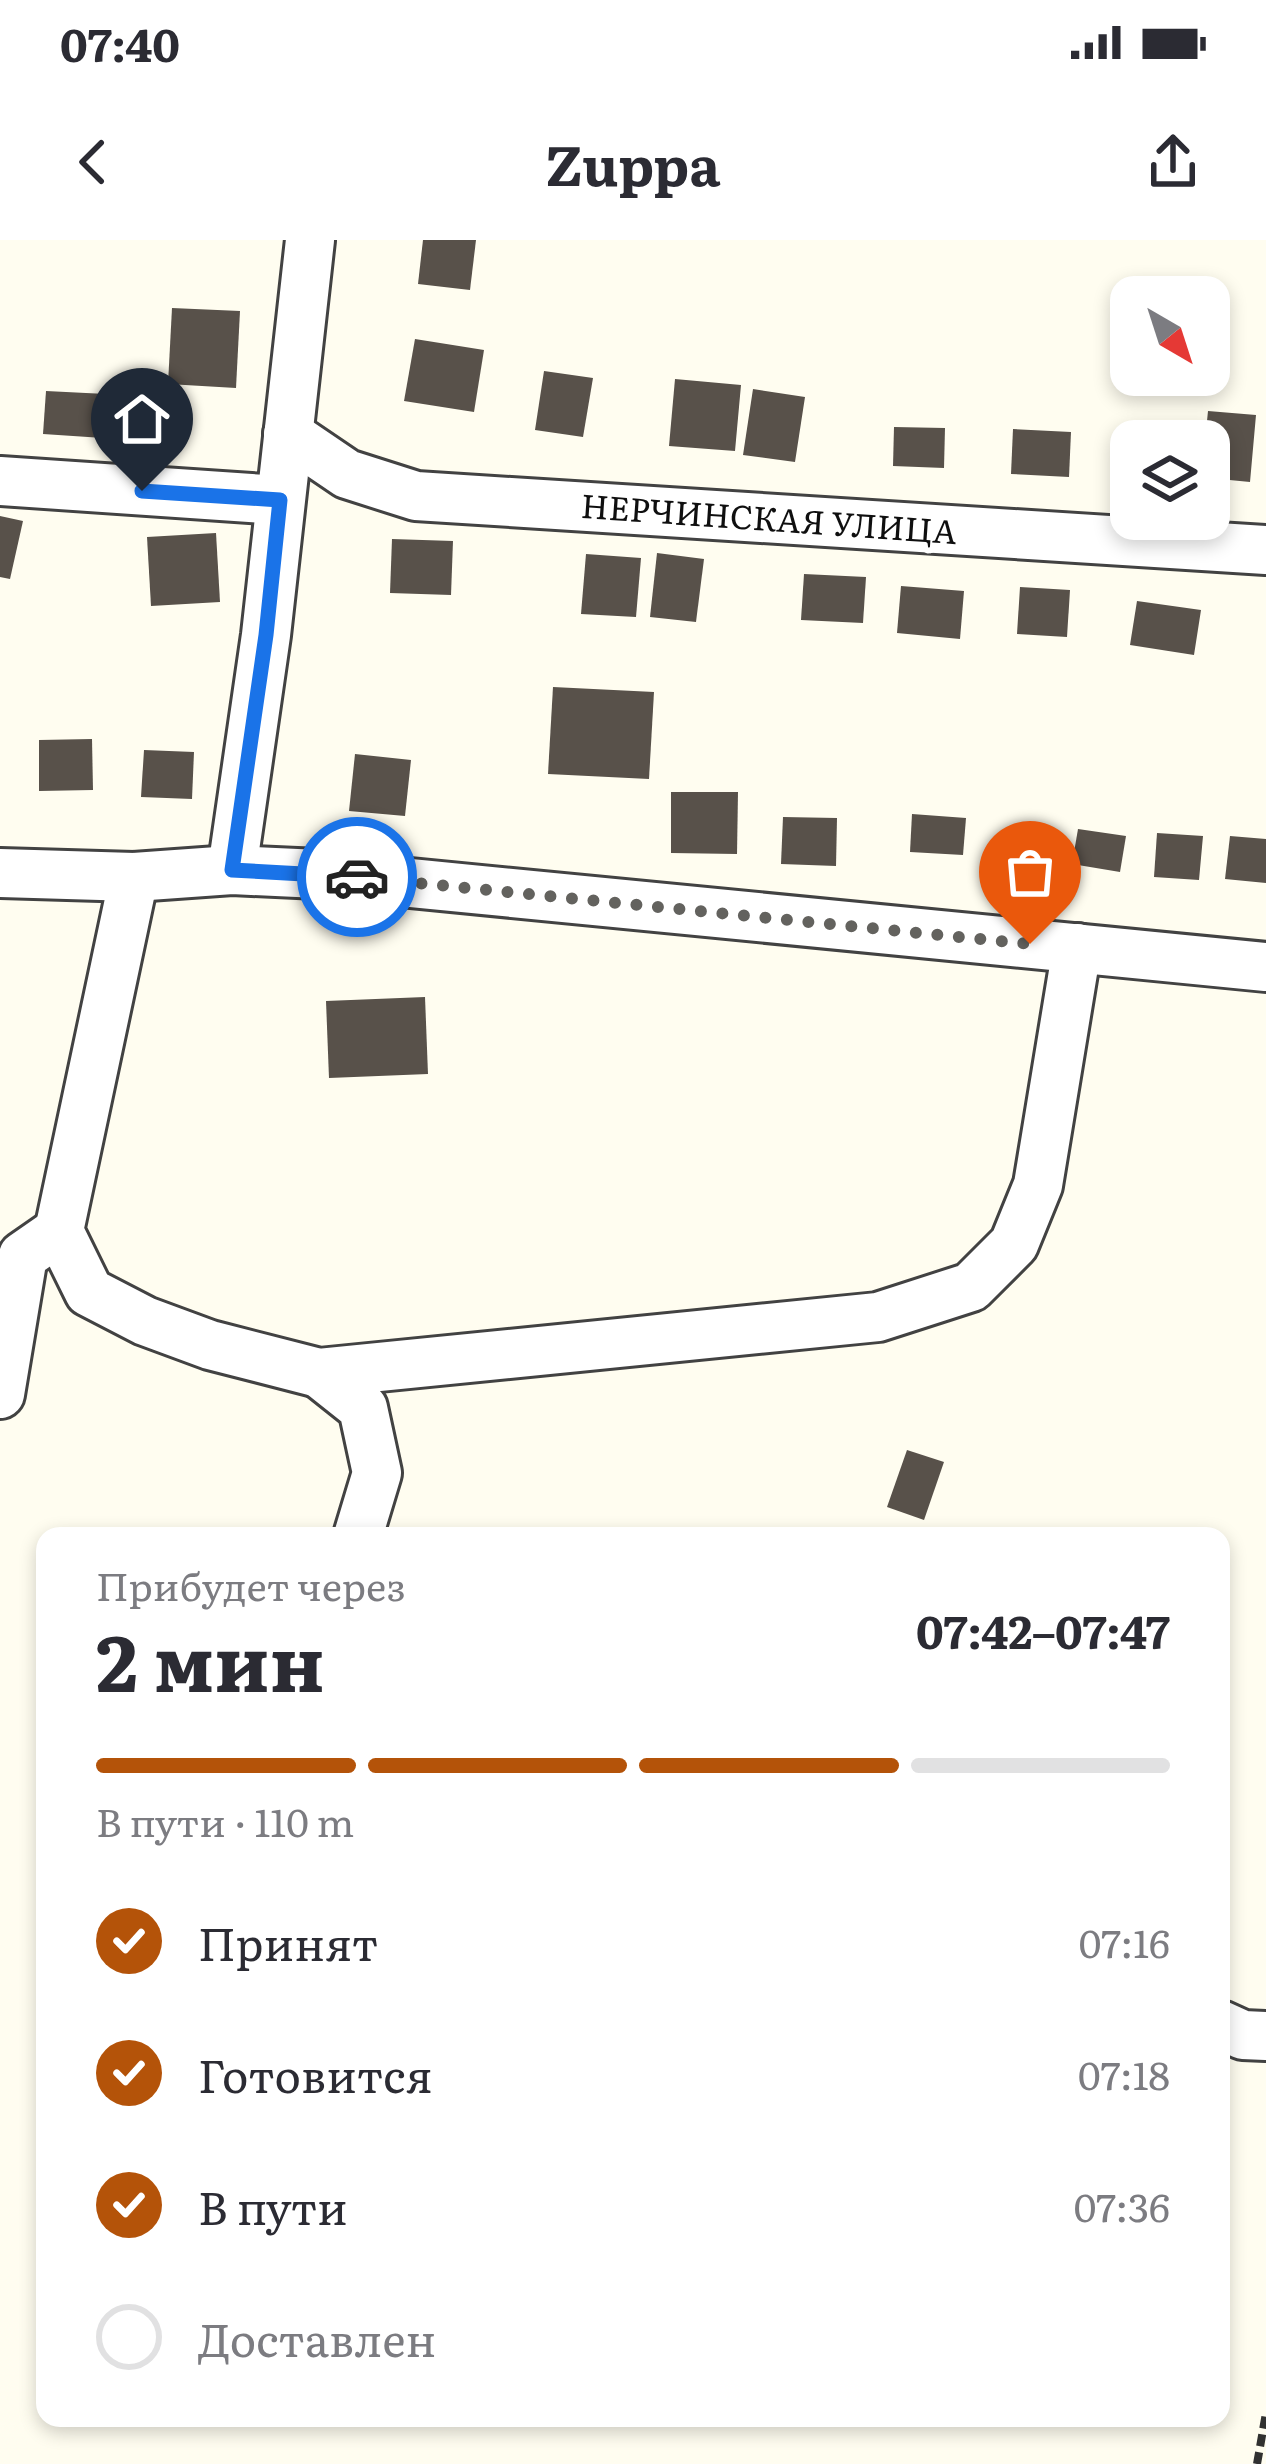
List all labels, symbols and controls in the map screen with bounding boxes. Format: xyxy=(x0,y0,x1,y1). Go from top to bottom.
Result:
text: 07:40 xyxy=(60,9,180,76)
text: Zuppa xyxy=(546,122,720,203)
icon: back xyxy=(60,129,126,195)
icon: share xyxy=(1140,129,1206,195)
north arrow xyxy=(1110,276,1230,396)
map controls xyxy=(1110,276,1230,540)
pin xyxy=(91,368,193,491)
icon: home xyxy=(109,386,175,452)
button: layers xyxy=(1110,420,1230,540)
street label: НЕРЧИНСКАЯ УЛИЦА xyxy=(580,479,959,554)
courier xyxy=(297,817,417,937)
pin xyxy=(979,821,1081,944)
icon: bag xyxy=(997,839,1063,905)
icon: car xyxy=(324,844,390,910)
text: Прибудет через xyxy=(96,1555,406,1613)
text: 07:42–07:47 xyxy=(916,1596,1170,1663)
text: 2 мин xyxy=(96,1600,325,1716)
text: В пути · 110 m xyxy=(96,1791,354,1849)
icon: check xyxy=(96,1908,162,1974)
text: Принят xyxy=(198,1908,378,1975)
text: 07:16 xyxy=(1079,1912,1170,1970)
icon: check xyxy=(96,2040,162,2106)
text: Готовится xyxy=(198,2040,433,2107)
text: 07:18 xyxy=(1078,2044,1170,2102)
icon: check xyxy=(96,2172,162,2238)
text: В пути xyxy=(198,2172,348,2239)
text: 07:36 xyxy=(1074,2176,1170,2234)
text: Доставлен xyxy=(198,2304,436,2371)

